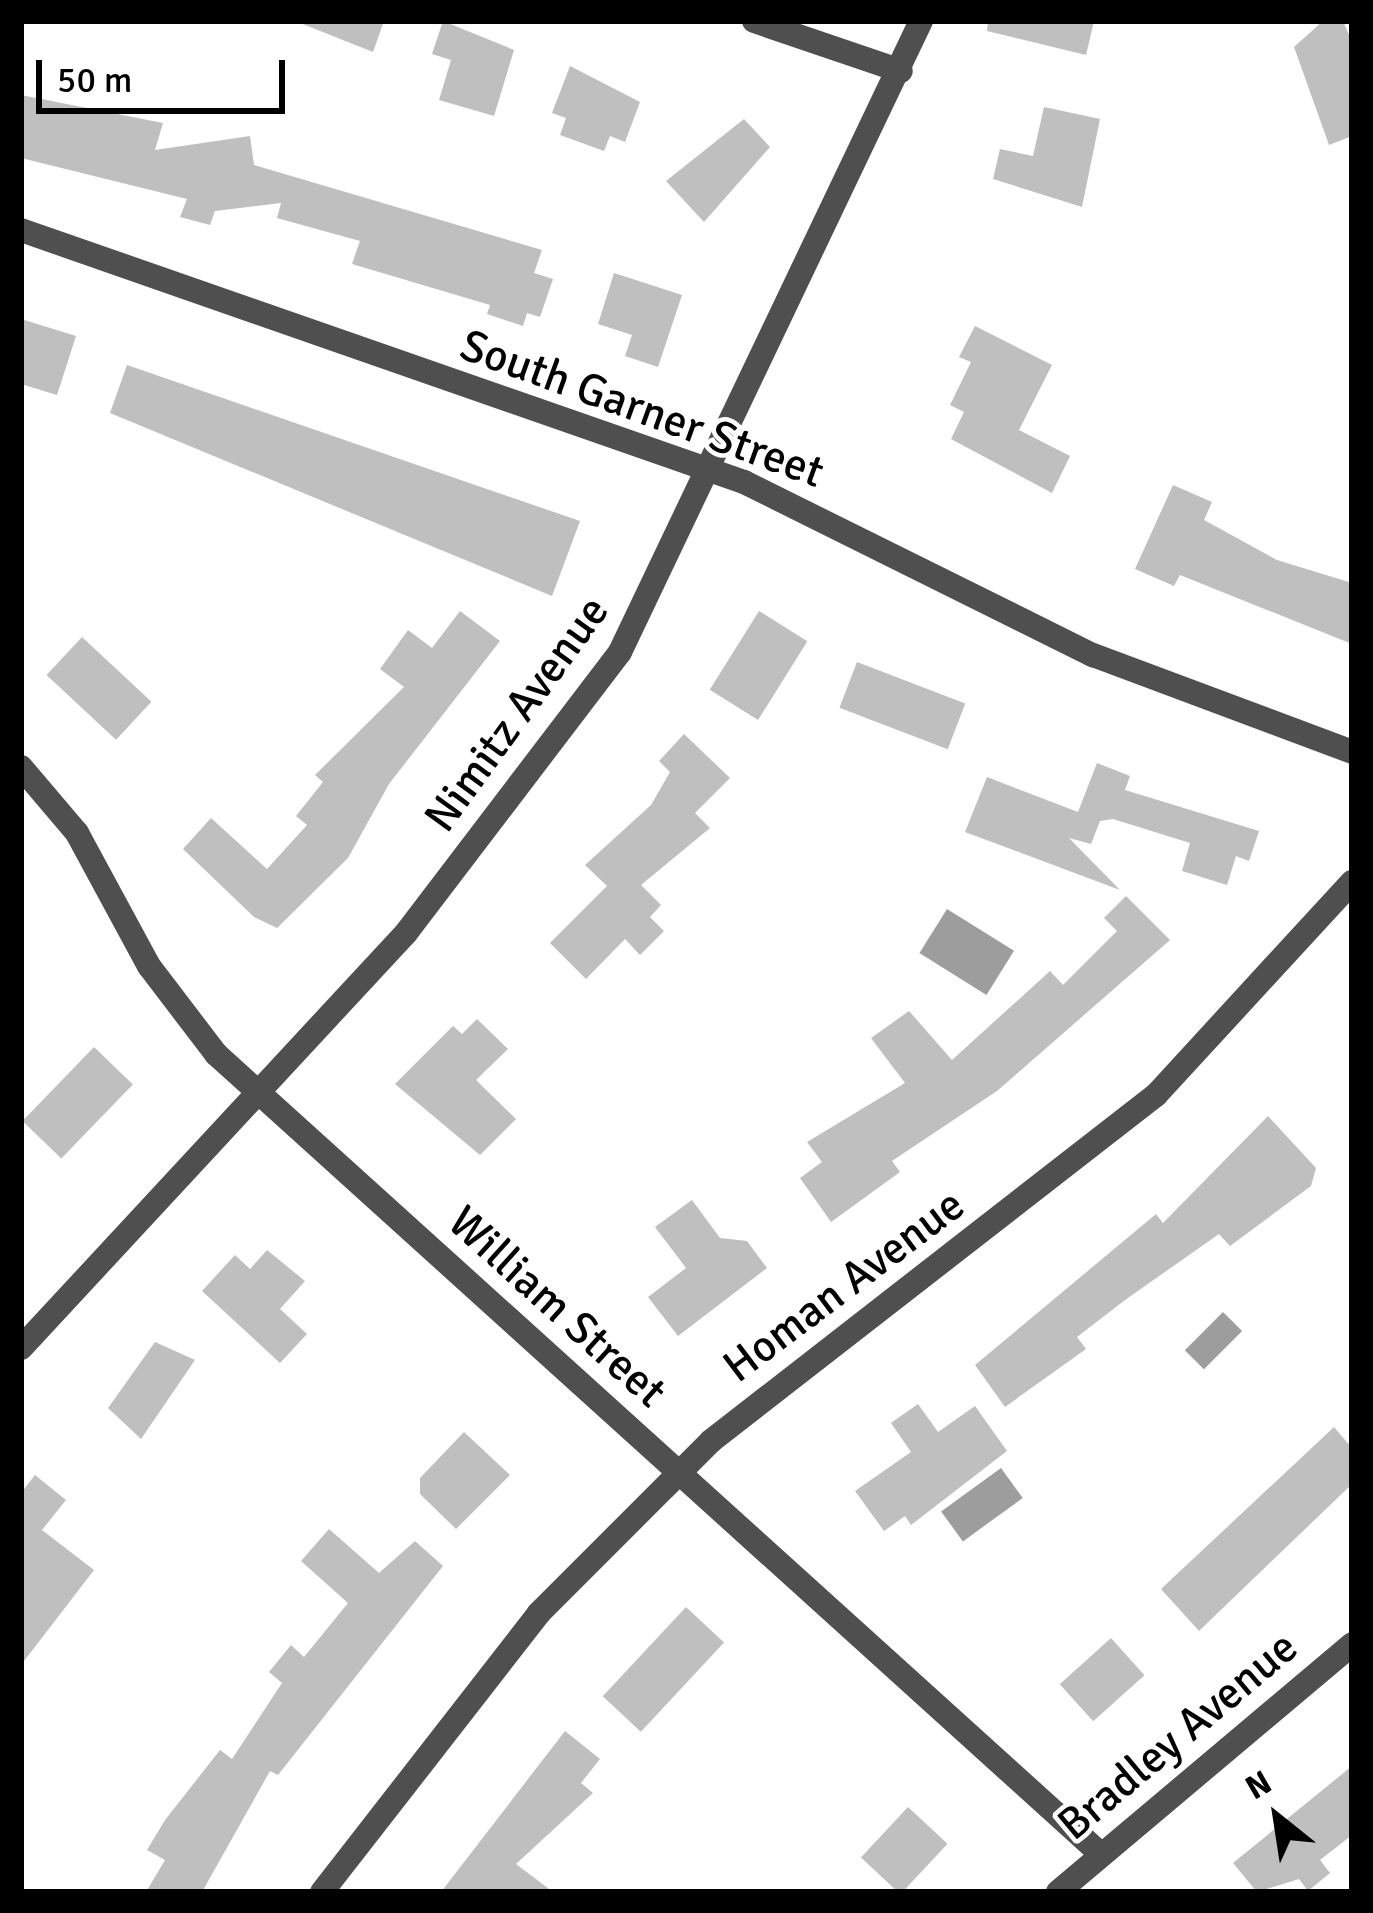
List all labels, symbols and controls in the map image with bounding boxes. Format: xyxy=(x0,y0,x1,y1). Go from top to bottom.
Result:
scale bar xyxy=(42,36,291,110)
text: 50 m xyxy=(57,58,133,103)
street label: South Garner Street xyxy=(453,318,831,500)
street label: Nimitz Avenue xyxy=(414,586,620,842)
street label: Homan Avenue xyxy=(713,1178,975,1394)
street label: William Street xyxy=(437,1195,677,1419)
street label: Bradley Avenue xyxy=(1047,1620,1309,1852)
north arrow xyxy=(1217,1757,1337,1877)
text: N xyxy=(1239,1762,1279,1809)

